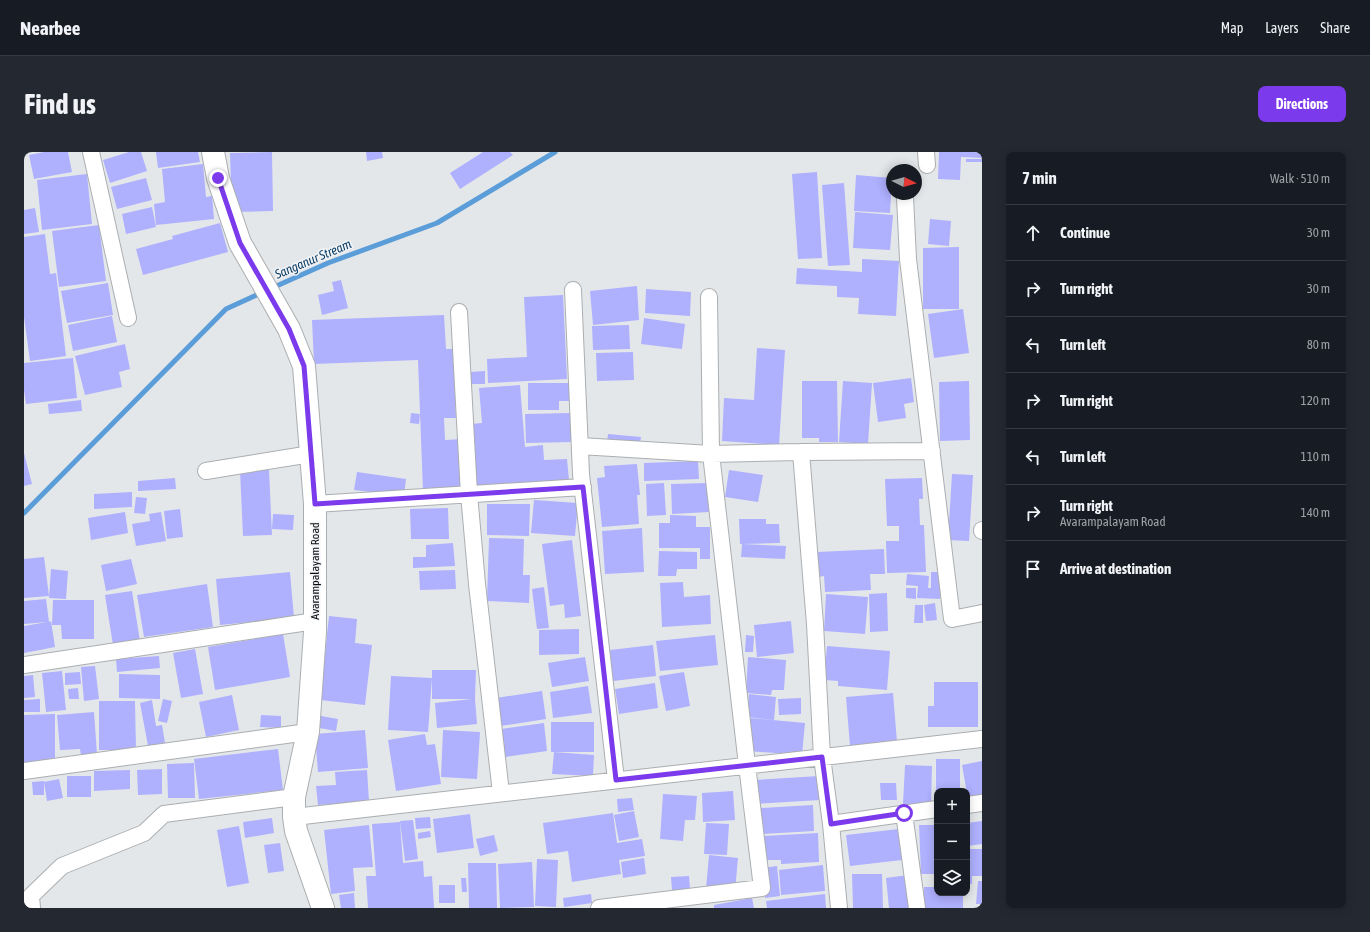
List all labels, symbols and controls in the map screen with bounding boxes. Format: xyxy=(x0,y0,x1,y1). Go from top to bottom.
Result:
text: Nearbee xyxy=(20,17,80,39)
text: Map xyxy=(1221,20,1243,36)
text: Layers xyxy=(1265,20,1298,36)
text: Share xyxy=(1320,20,1350,36)
button: Directions xyxy=(1258,86,1346,122)
text: Find us xyxy=(24,88,96,120)
north arrow xyxy=(886,164,922,200)
text: 7 min xyxy=(1022,168,1057,188)
route end xyxy=(209,169,227,187)
text: Walk · 510 m xyxy=(1270,171,1330,186)
icon: ahead xyxy=(1022,222,1044,244)
text: Continue xyxy=(1060,224,1110,241)
text: 30 m xyxy=(1307,225,1330,240)
water label: Sanganur Stream xyxy=(272,236,354,282)
icon: right xyxy=(1022,278,1044,300)
text: Turn right xyxy=(1060,280,1113,297)
text: 30 m xyxy=(1307,281,1330,296)
icon: left xyxy=(1022,334,1044,356)
text: Turn left xyxy=(1060,336,1106,353)
text: 80 m xyxy=(1307,337,1330,352)
icon: right xyxy=(1022,390,1044,412)
text: Turn right xyxy=(1060,392,1113,409)
text: 120 m xyxy=(1301,393,1330,408)
icon: left xyxy=(1022,446,1044,468)
text: Turn left xyxy=(1060,448,1106,465)
text: 110 m xyxy=(1301,449,1330,464)
text: Turn right xyxy=(1060,497,1113,514)
icon: right xyxy=(1022,502,1044,524)
text: 140 m xyxy=(1301,505,1330,520)
text: Avarampalayam Road xyxy=(1060,514,1166,529)
street label: Avarampalayam Road xyxy=(308,522,322,620)
icon: arrive xyxy=(1022,558,1044,580)
text: Arrive at destination xyxy=(1060,560,1171,577)
map controls xyxy=(934,788,970,896)
button: + xyxy=(934,788,970,824)
route start xyxy=(895,804,913,822)
button: − xyxy=(934,824,970,860)
button: layers xyxy=(934,860,970,896)

